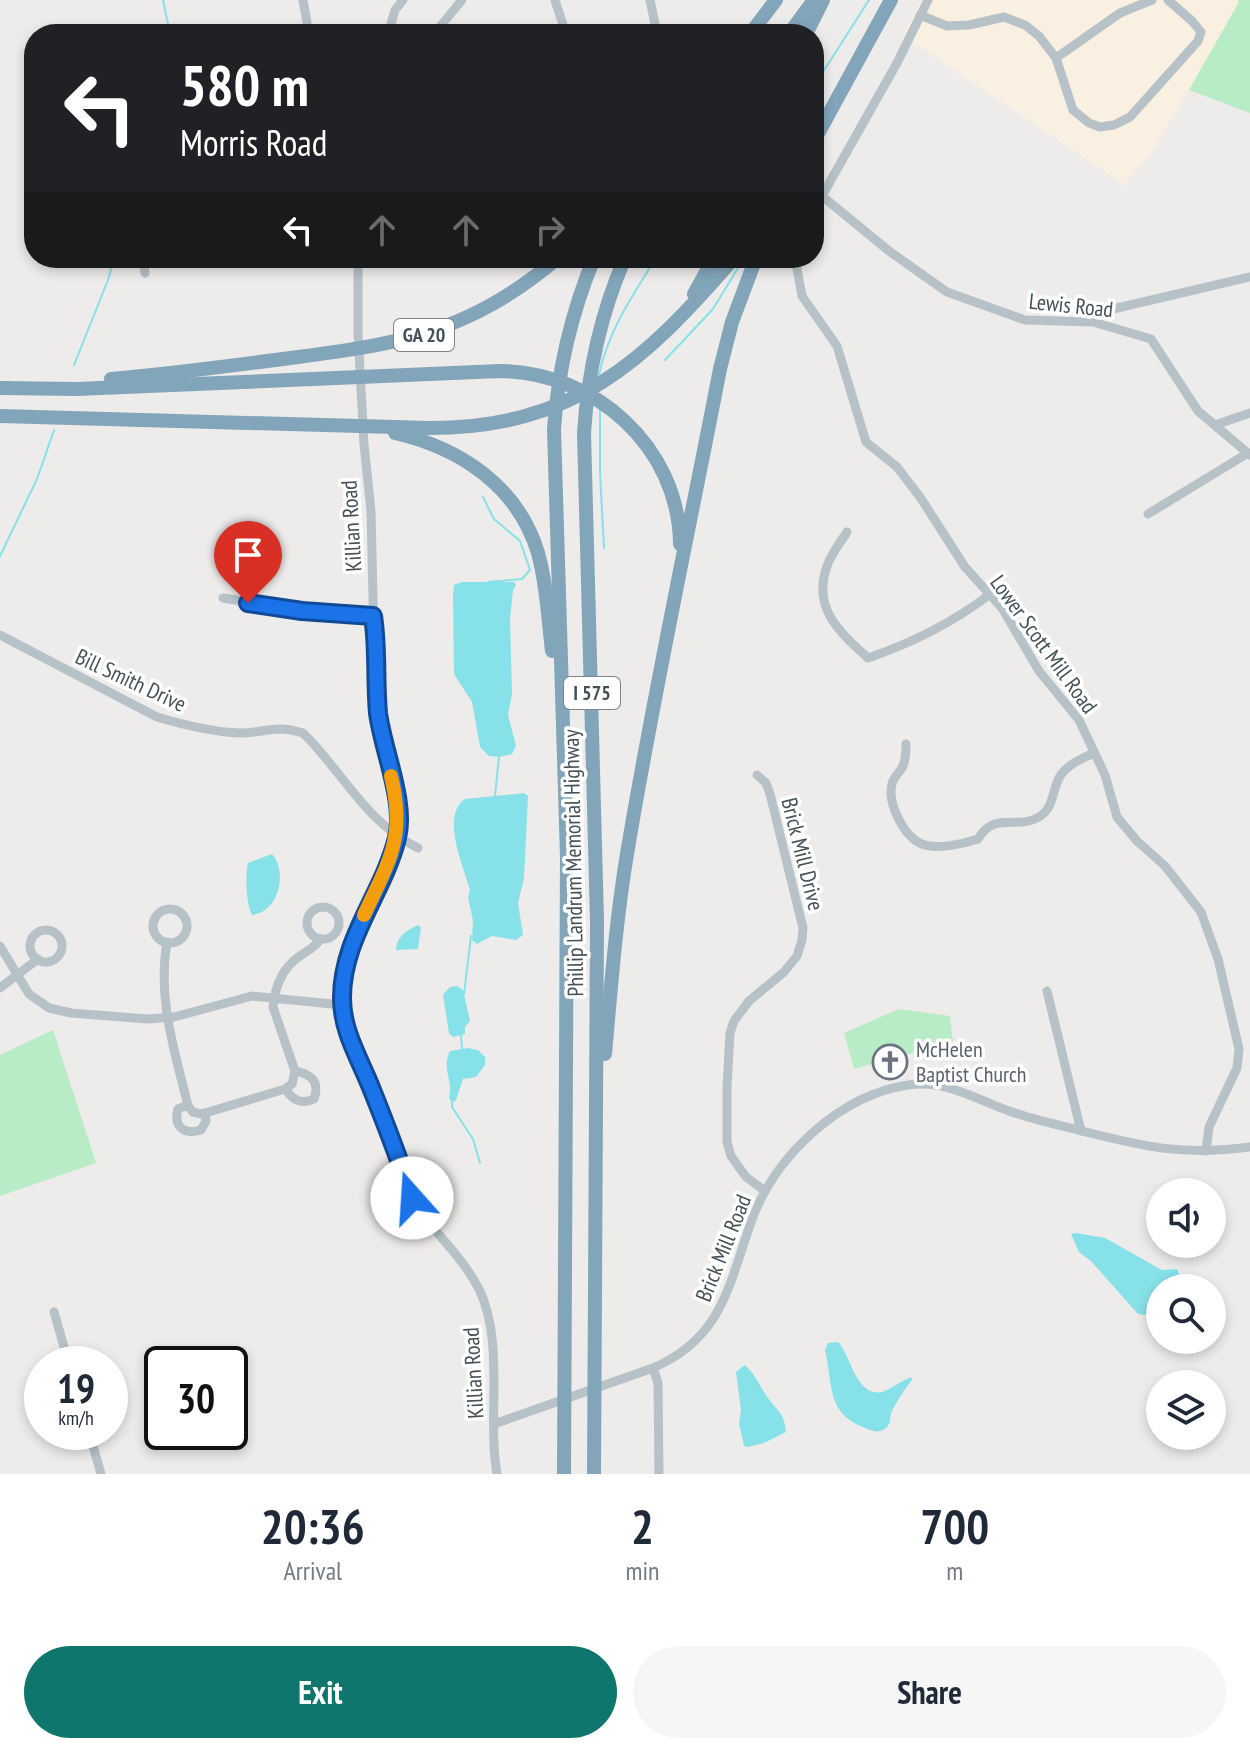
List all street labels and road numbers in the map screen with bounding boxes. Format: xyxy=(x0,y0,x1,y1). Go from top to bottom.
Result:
street label: Lewis Road xyxy=(1028,287,1114,323)
road number: GA 20 xyxy=(394,319,454,351)
street label: Killian Road xyxy=(335,480,367,572)
street label: Lower Scott Mill Road xyxy=(984,569,1104,719)
street label: Bill Smith Drive xyxy=(71,642,191,718)
road number: I 575 xyxy=(564,677,620,709)
street label: Phillip Landrum Memorial Highway xyxy=(557,728,589,997)
street label: Brick Mill Drive xyxy=(775,795,831,913)
street label: Brick Mill Road xyxy=(689,1190,757,1306)
street label: Killian Road xyxy=(457,1327,489,1419)

